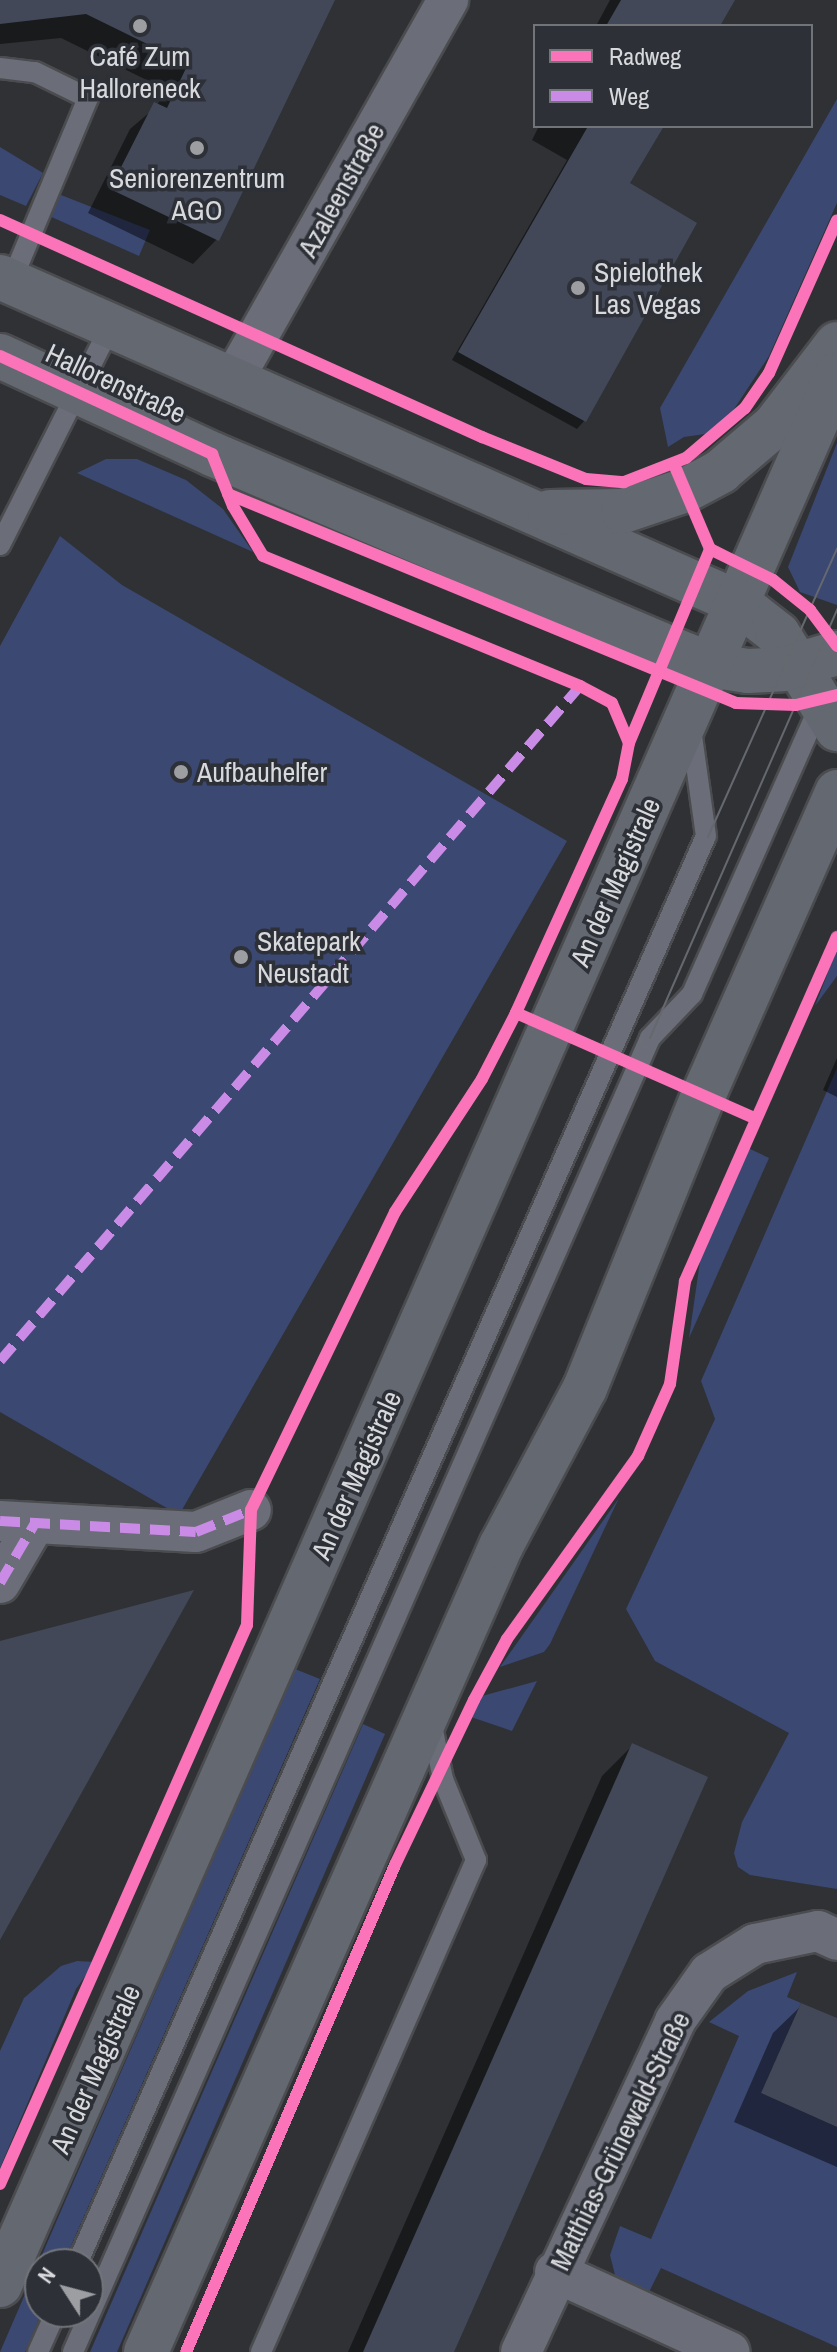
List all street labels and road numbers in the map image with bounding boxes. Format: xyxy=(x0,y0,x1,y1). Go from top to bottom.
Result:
street label: Azaleenstraße xyxy=(290,117,392,263)
street label: Hallorenstraße xyxy=(41,336,191,430)
street label: An der Magistrale xyxy=(563,792,667,972)
street label: An der Magistrale xyxy=(304,1385,408,1565)
street label: An der Magistrale xyxy=(43,1979,147,2159)
street label: Matthias-Grünewald-Straße xyxy=(543,2006,697,2276)

